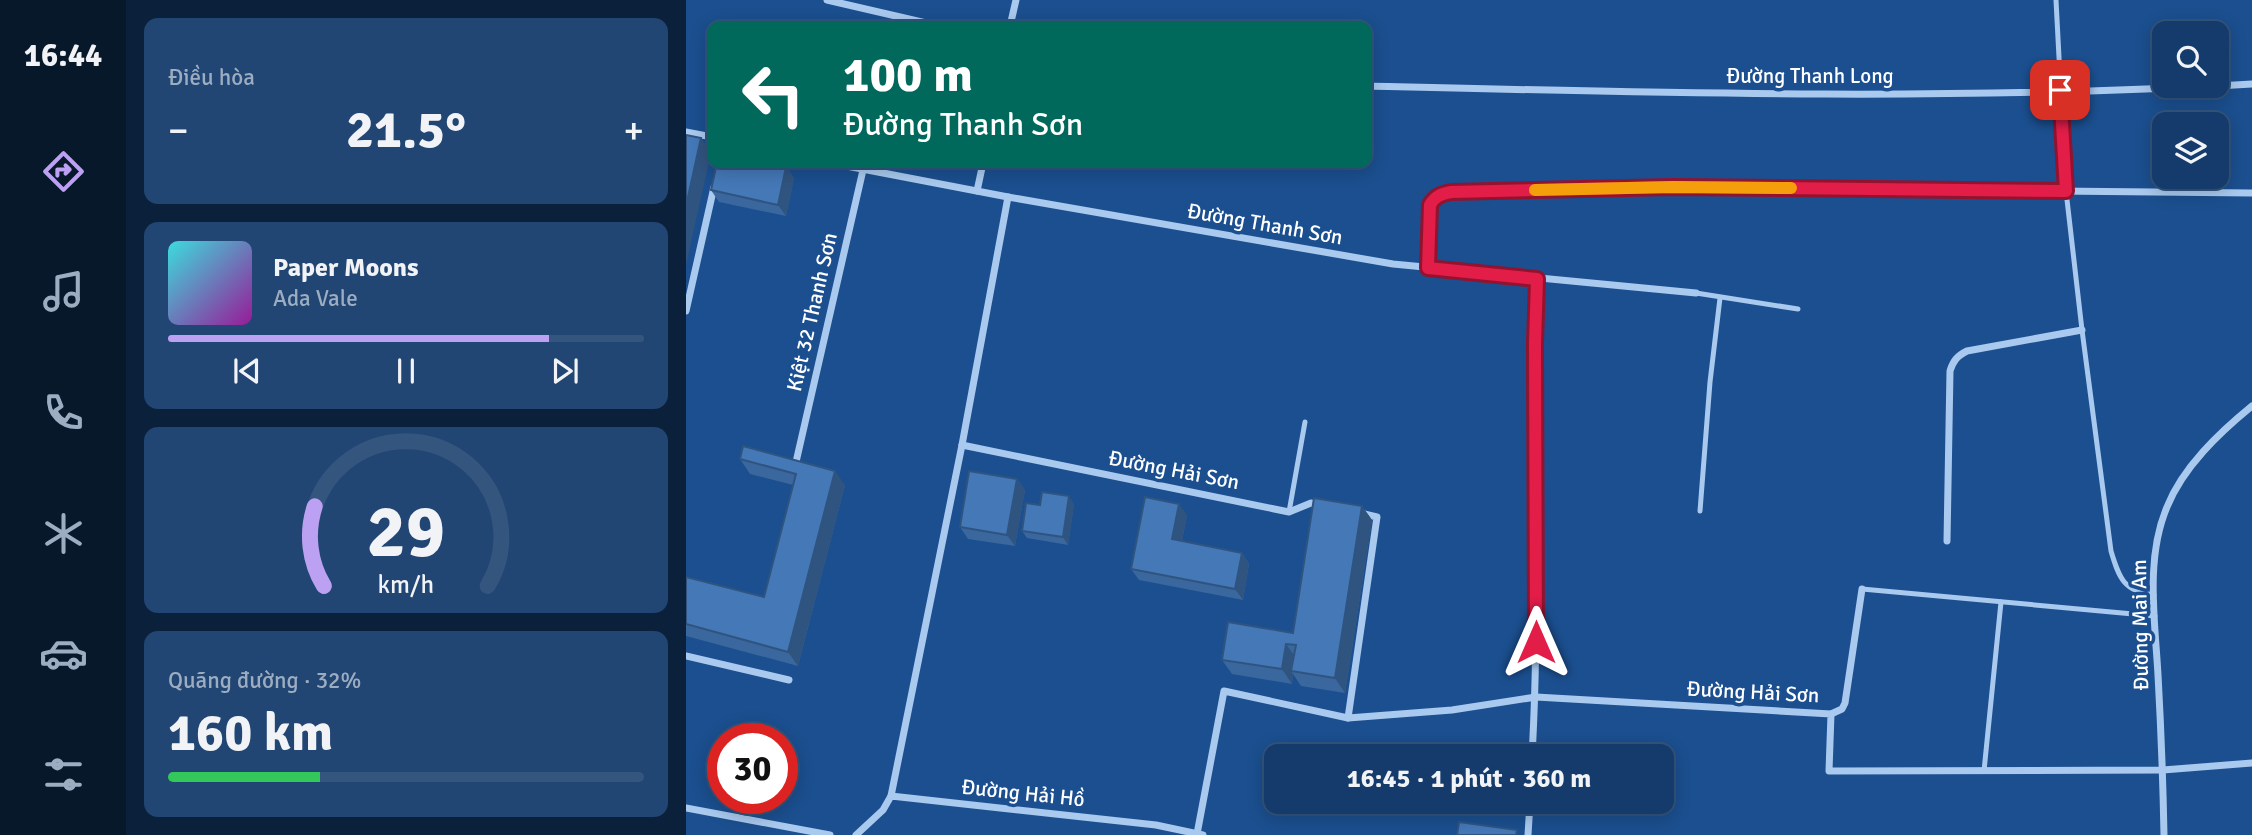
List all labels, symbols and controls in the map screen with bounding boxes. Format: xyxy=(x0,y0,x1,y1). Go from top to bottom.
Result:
map controls xyxy=(2152,21,2229,189)
button: search xyxy=(2152,21,2229,98)
text: 16:44 xyxy=(24,36,102,75)
text: 100 m xyxy=(843,45,973,105)
icon: left xyxy=(728,49,819,140)
pin xyxy=(2030,60,2090,120)
text: Điều hòa xyxy=(168,63,255,92)
street label: Đường Thanh Long xyxy=(1726,63,1894,89)
icon: arrive xyxy=(2041,71,2079,109)
text: 21.5° xyxy=(346,98,466,162)
text: Đường Thanh Sơn xyxy=(843,105,1083,144)
text: − xyxy=(168,107,189,154)
text: + xyxy=(623,107,644,154)
button: layers xyxy=(2152,112,2229,189)
icon: directions xyxy=(39,147,88,196)
street label: Đường Thanh Sơn xyxy=(1185,198,1345,250)
street label: Kiệt 32 Thanh Sơn xyxy=(781,230,843,394)
text: Paper Moons xyxy=(273,252,419,284)
icon: music xyxy=(39,267,88,316)
text: Ada Vale xyxy=(273,284,358,313)
icon: previous xyxy=(228,352,266,390)
icon: pause xyxy=(387,352,425,390)
icon: next xyxy=(546,352,584,390)
icon: phone xyxy=(39,388,88,437)
street label: Đường Hải Sơn xyxy=(1106,445,1242,495)
text: 29 xyxy=(367,488,445,577)
icon: climate xyxy=(39,509,88,558)
street label: Đường Mai Am xyxy=(2126,559,2154,691)
text: km/h xyxy=(378,568,434,599)
position arrow xyxy=(1499,605,1573,679)
icon: car xyxy=(39,629,88,678)
text: Quãng đường · 32% xyxy=(168,666,361,695)
street label: Đường Hải Sơn xyxy=(1686,676,1820,708)
text: 160 km xyxy=(168,701,333,765)
speed limit sign: 30 xyxy=(707,723,798,814)
icon: filters xyxy=(39,750,88,799)
text: 16:45 · 1 phút · 360 m xyxy=(1347,763,1591,795)
street label: Đường Hải Hồ xyxy=(960,774,1086,812)

